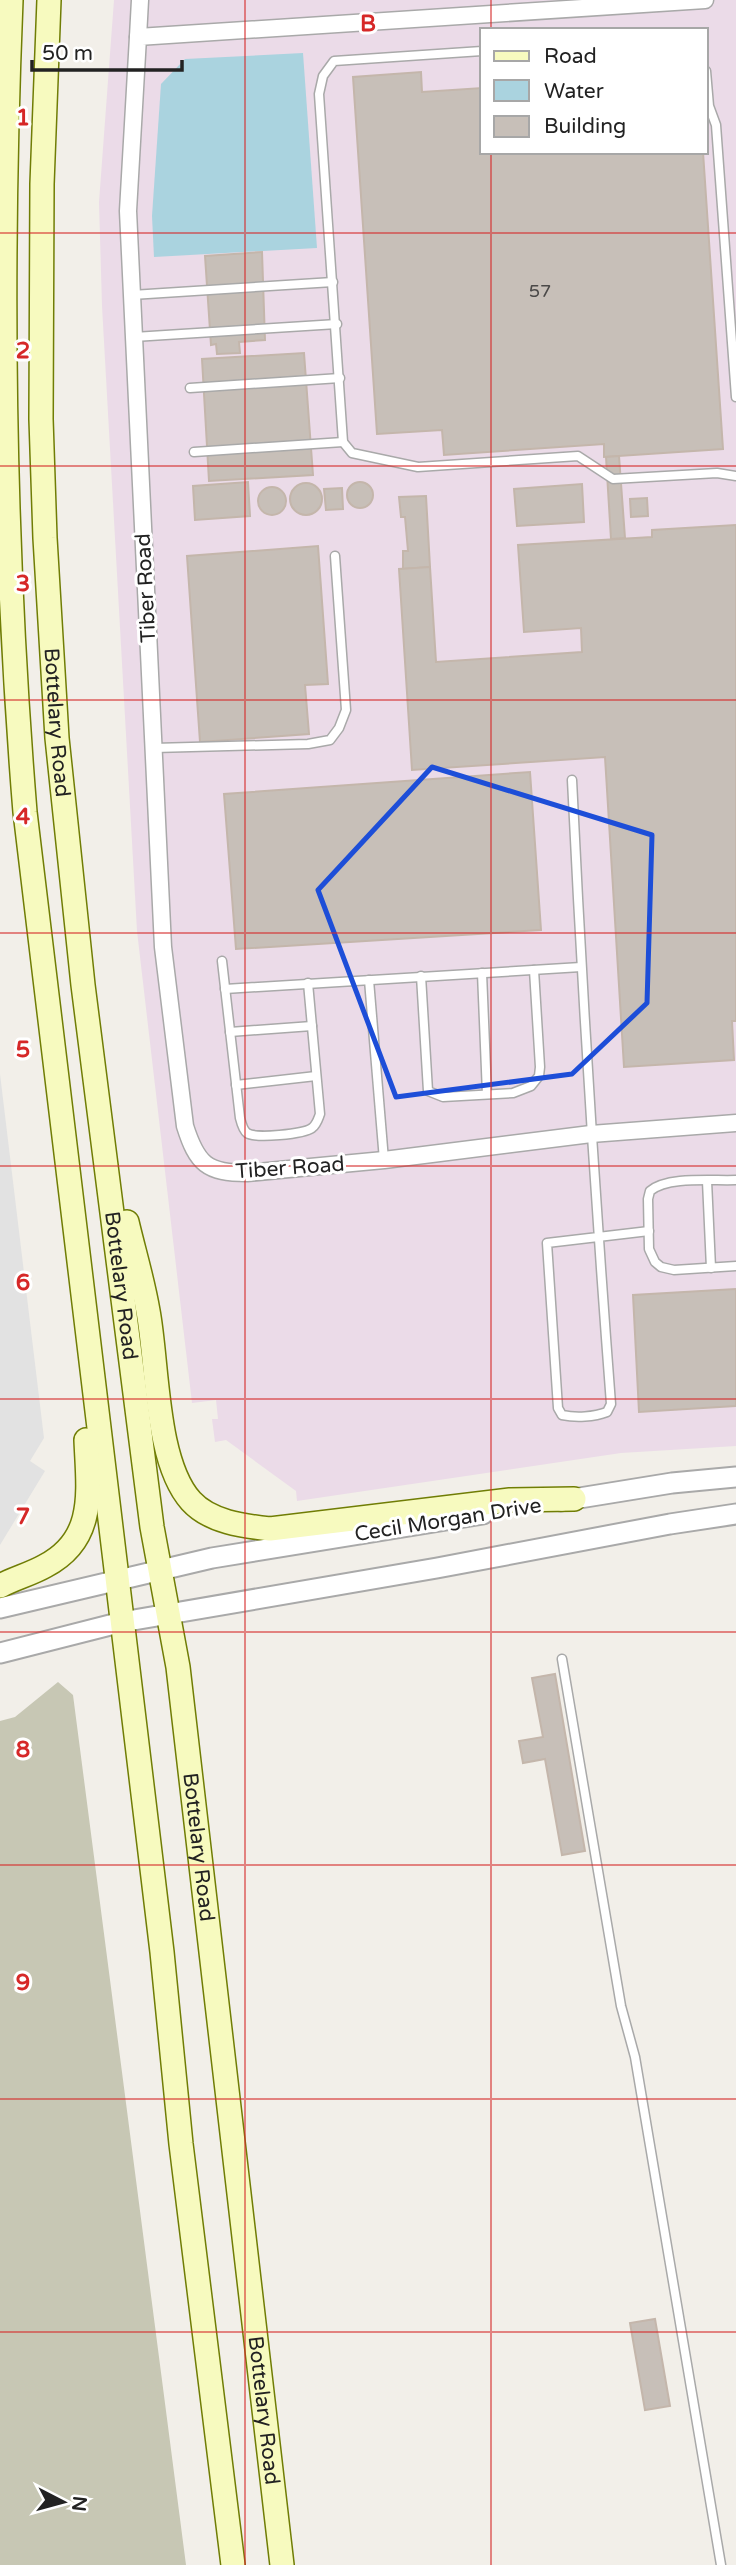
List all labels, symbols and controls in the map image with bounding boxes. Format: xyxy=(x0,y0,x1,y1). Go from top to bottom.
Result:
text: B xyxy=(360,10,376,38)
scale bar xyxy=(32,28,182,72)
legend xyxy=(480,28,708,154)
text: 50 m xyxy=(42,41,93,66)
text: Road xyxy=(544,44,597,69)
text: Water xyxy=(544,79,604,104)
text: 1 xyxy=(16,104,30,132)
text: Building xyxy=(544,114,626,139)
house number: 57 xyxy=(529,280,551,302)
text: 2 xyxy=(16,337,30,365)
street label: Tiber Road xyxy=(131,533,161,643)
text: 3 xyxy=(16,570,30,598)
street label: Bottelary Road xyxy=(39,647,76,798)
text: 4 xyxy=(16,803,31,831)
text: 5 xyxy=(16,1036,30,1064)
street label: Tiber Road xyxy=(235,1152,345,1184)
street label: Bottelary Road xyxy=(99,1210,143,1361)
text: 6 xyxy=(16,1269,30,1297)
street label: Cecil Morgan Drive xyxy=(353,1493,543,1547)
text: 7 xyxy=(16,1503,30,1531)
text: 8 xyxy=(16,1736,30,1764)
street label: Bottelary Road xyxy=(178,1771,220,1923)
text: 9 xyxy=(16,1969,30,1997)
street label: Bottelary Road xyxy=(243,2335,285,2486)
north arrow xyxy=(28,2467,98,2537)
text: N xyxy=(67,2495,91,2512)

